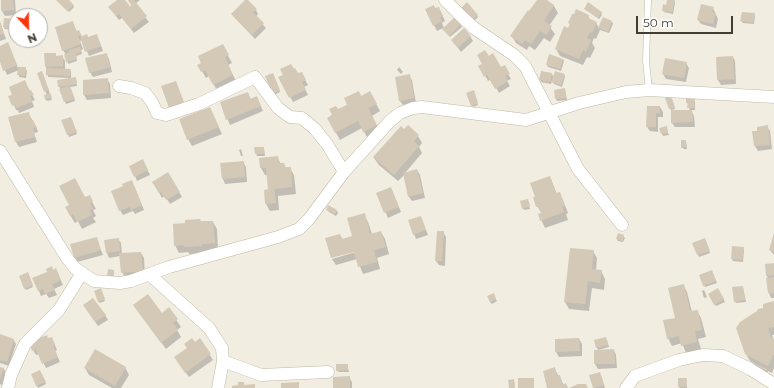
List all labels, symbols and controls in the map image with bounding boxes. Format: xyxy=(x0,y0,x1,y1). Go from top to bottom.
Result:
north arrow xyxy=(8,8,48,48)
scale bar xyxy=(638,8,735,34)
text: 50 m xyxy=(643,15,674,30)
text: N xyxy=(25,30,39,46)

